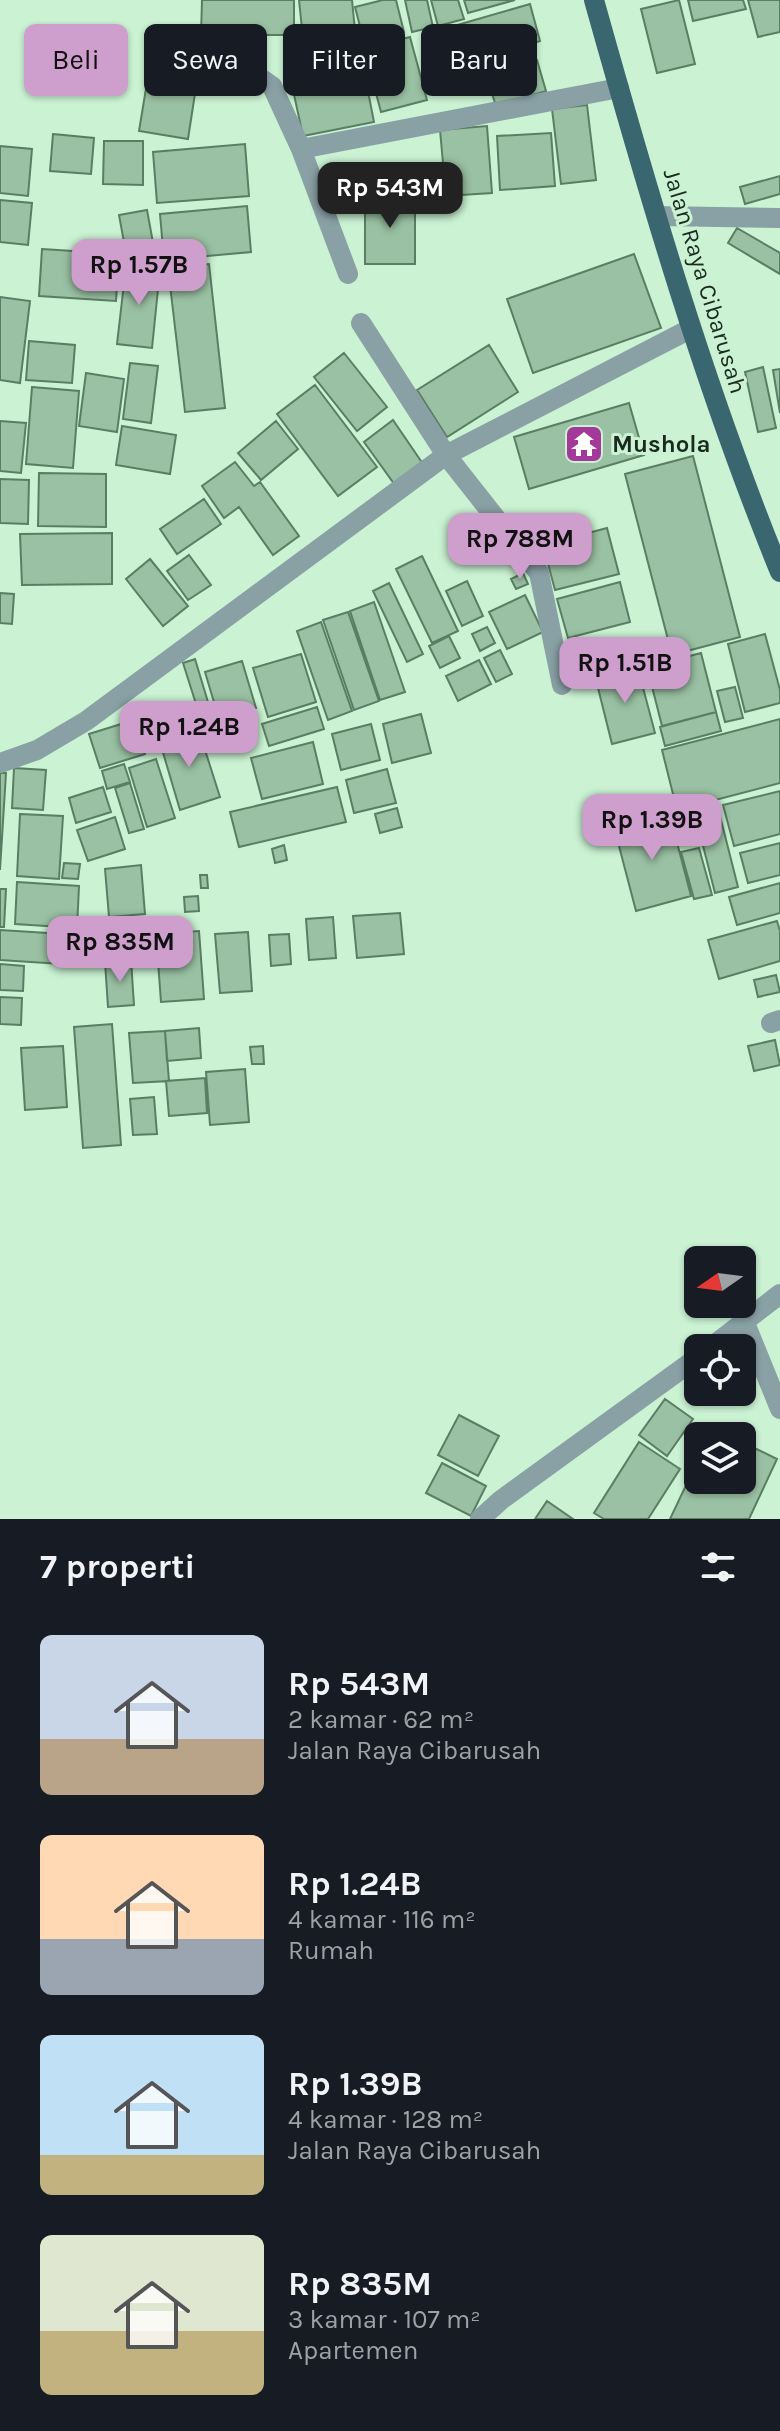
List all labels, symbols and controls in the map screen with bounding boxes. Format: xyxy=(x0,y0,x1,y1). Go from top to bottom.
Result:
chip: Beli xyxy=(24,24,128,96)
chip: Sewa xyxy=(144,24,267,96)
chip: Filter xyxy=(283,24,405,96)
chip: Baru xyxy=(421,24,537,96)
pin: Rp 543M xyxy=(316,162,464,230)
street label: Jalan Raya Cibarusah xyxy=(657,165,753,397)
text: Rp 543M xyxy=(336,172,444,203)
pin: Rp 1.57B xyxy=(56,239,222,307)
text: Rp 1.57B xyxy=(90,249,188,280)
temple icon: Mushola xyxy=(563,423,605,465)
place label: Mushola xyxy=(612,430,711,458)
pin: Rp 788M xyxy=(446,513,594,581)
text: Rp 788M xyxy=(466,523,574,554)
pin: Rp 1.51B xyxy=(542,637,708,705)
text: Rp 1.51B xyxy=(577,647,673,678)
pin: Rp 1.24B xyxy=(106,701,272,769)
text: Rp 1.24B xyxy=(138,711,240,742)
pin: Rp 1.39B xyxy=(569,794,735,862)
text: Rp 1.39B xyxy=(601,804,703,835)
pin: Rp 835M xyxy=(46,916,194,984)
text: Rp 835M xyxy=(65,926,175,957)
north arrow xyxy=(684,1246,756,1318)
map controls xyxy=(684,1246,756,1494)
button: locate xyxy=(684,1334,756,1406)
button: layers xyxy=(684,1422,756,1494)
icon: filters xyxy=(696,1545,740,1589)
text: 7 properti xyxy=(40,1547,196,1587)
text: Rp 543M xyxy=(288,1664,430,1704)
icon: home xyxy=(104,1667,200,1763)
text: 2 kamar · 62 m² xyxy=(288,1704,474,1735)
text: Jalan Raya Cibarusah xyxy=(288,1735,541,1766)
text: Rp 1.24B xyxy=(288,1864,421,1904)
icon: home xyxy=(104,1867,200,1963)
text: 4 kamar · 116 m² xyxy=(288,1904,476,1935)
text: Rumah xyxy=(288,1935,374,1966)
text: Rp 1.39B xyxy=(288,2064,423,2104)
icon: home xyxy=(104,2067,200,2163)
text: 4 kamar · 128 m² xyxy=(288,2104,483,2135)
text: Jalan Raya Cibarusah xyxy=(288,2135,541,2166)
text: Rp 835M xyxy=(288,2264,432,2304)
icon: home xyxy=(104,2267,200,2363)
text: 3 kamar · 107 m² xyxy=(288,2304,481,2335)
text: Apartemen xyxy=(288,2335,418,2366)

